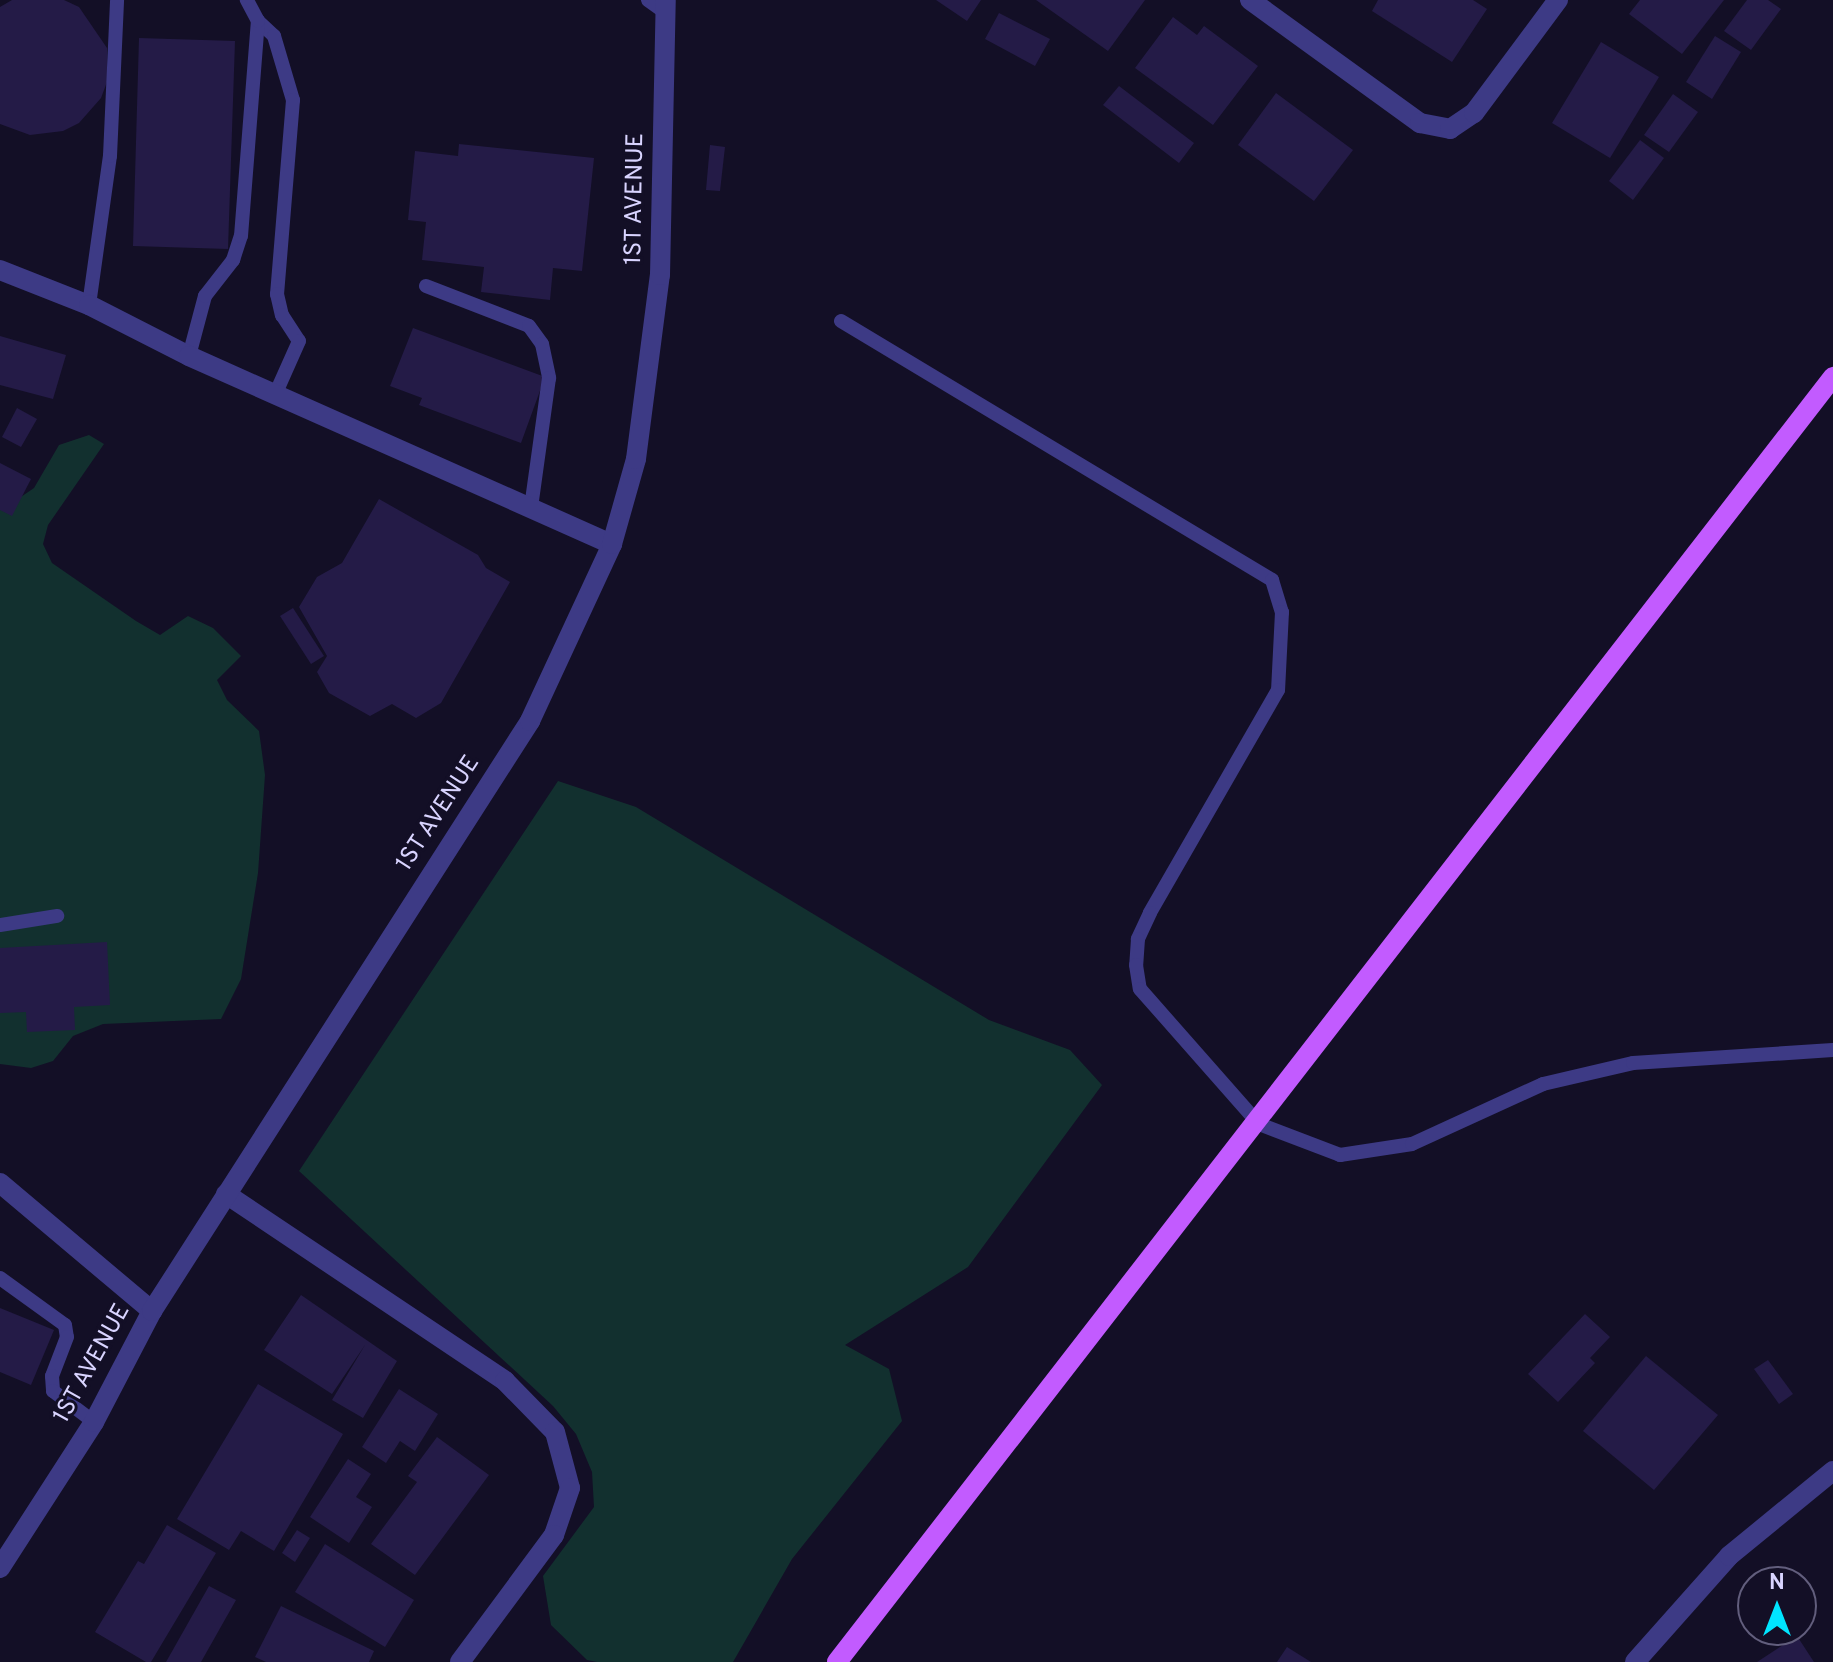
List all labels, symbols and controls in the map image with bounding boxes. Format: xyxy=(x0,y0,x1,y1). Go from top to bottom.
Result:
street label: 1ST AVENUE xyxy=(620,132,652,266)
street label: 1ST AVENUE xyxy=(390,750,488,878)
street label: 1ST AVENUE xyxy=(48,1298,138,1430)
north arrow xyxy=(1737,1566,1817,1646)
text: N xyxy=(1769,1570,1785,1597)

